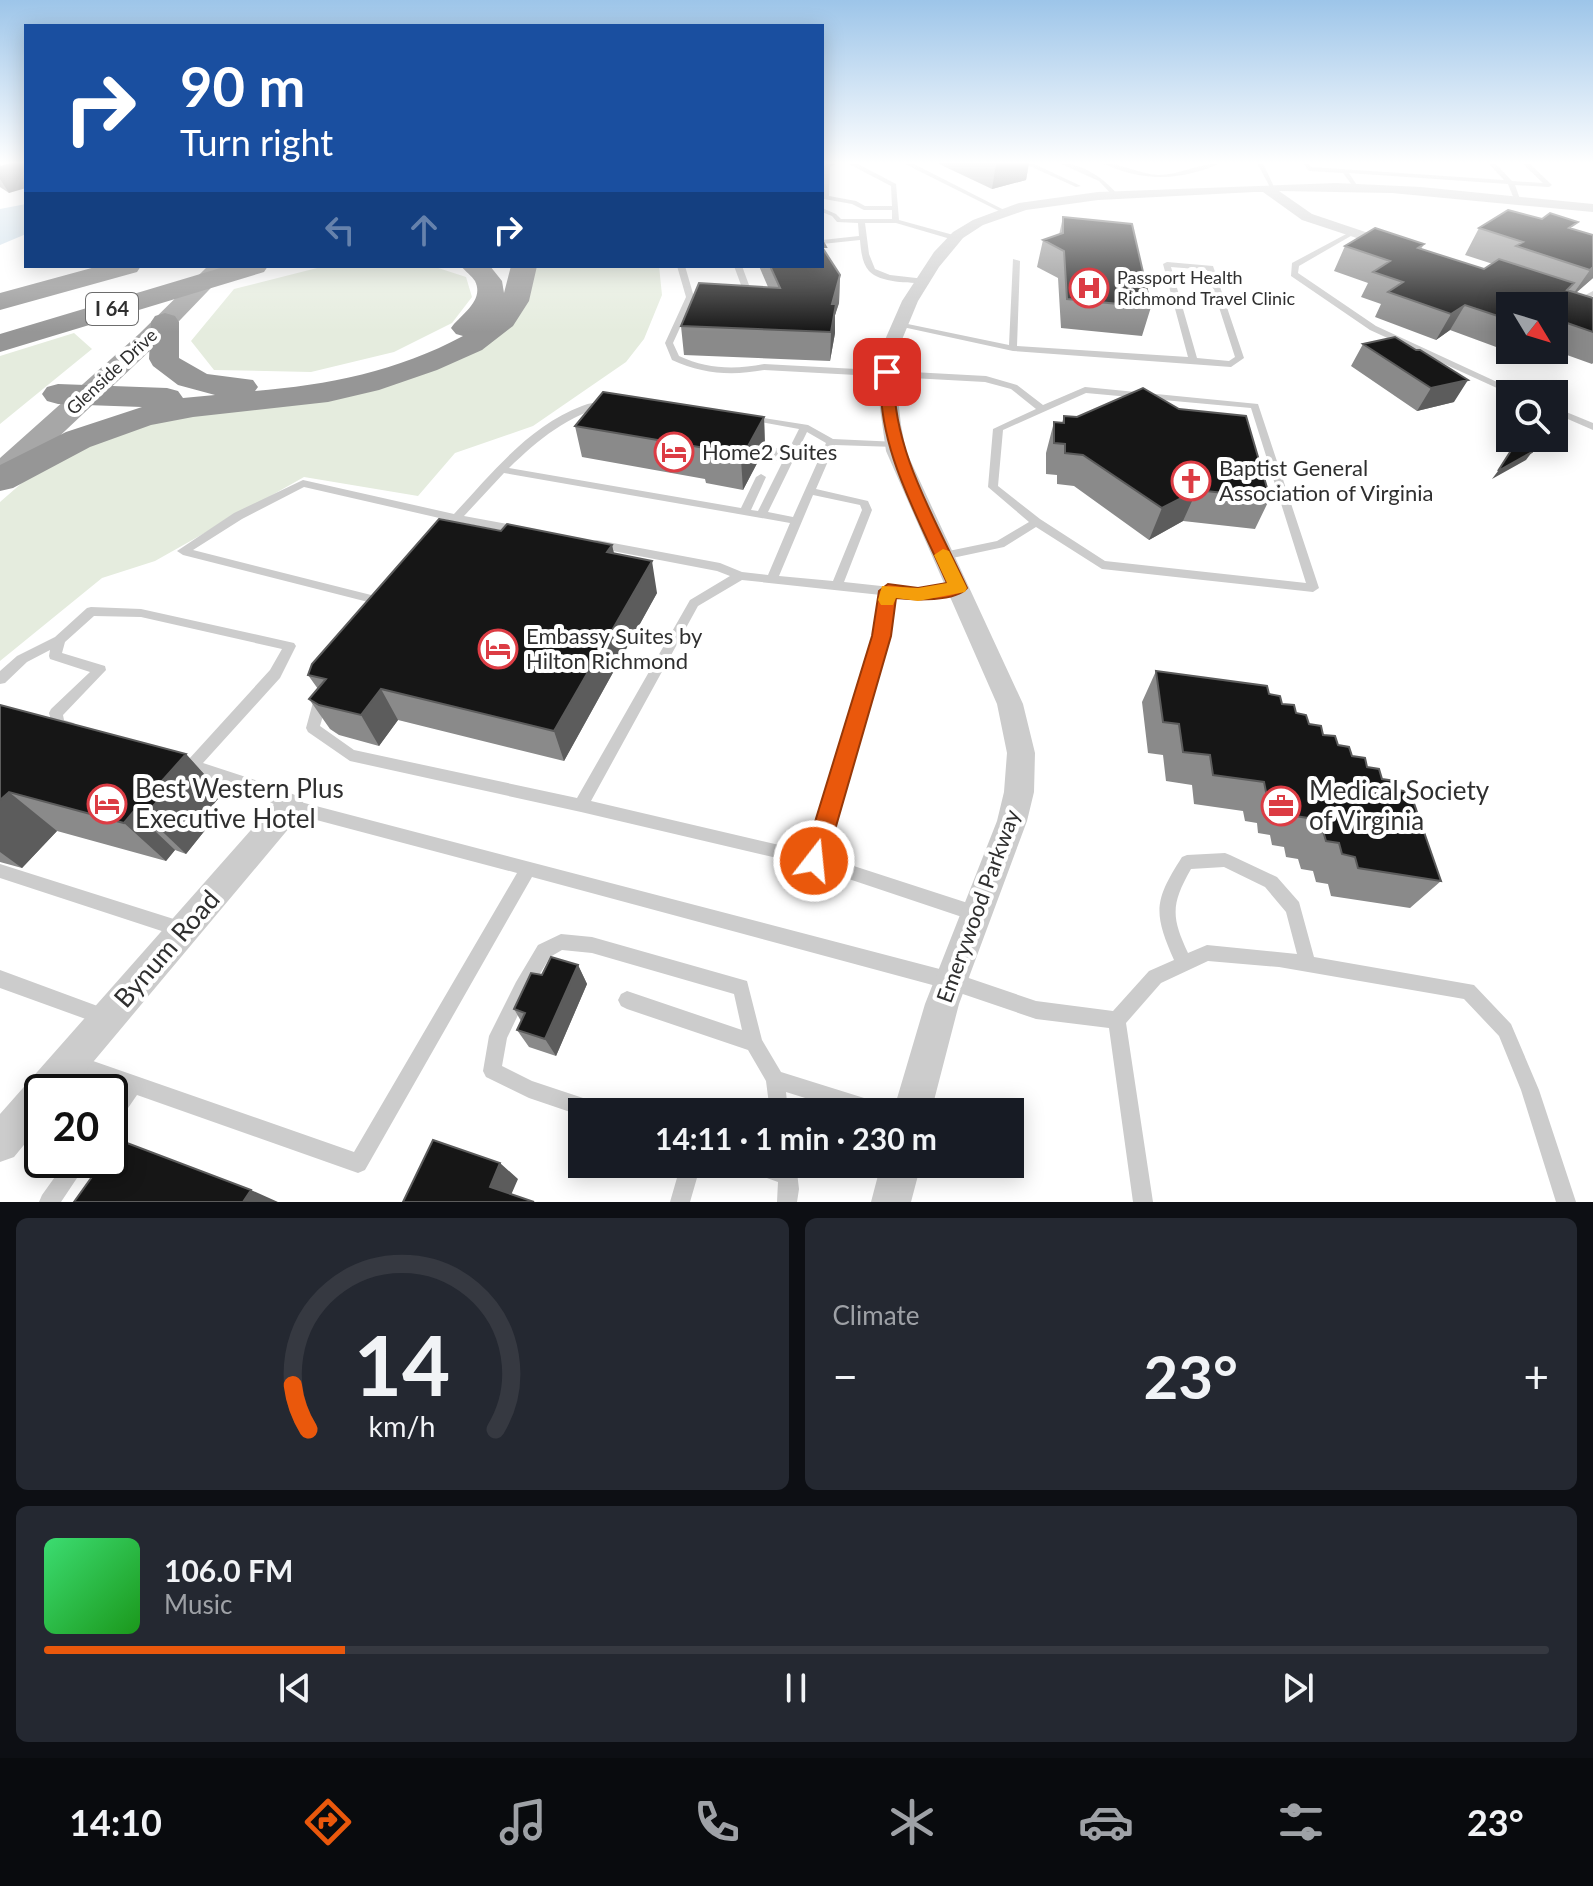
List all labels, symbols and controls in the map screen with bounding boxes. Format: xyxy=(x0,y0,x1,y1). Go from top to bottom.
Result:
text: 90 m xyxy=(180,52,305,119)
icon: right xyxy=(48,56,152,160)
text: Turn right xyxy=(180,120,333,164)
icon: left xyxy=(318,208,362,252)
icon: ahead xyxy=(402,208,446,252)
icon: right xyxy=(486,208,530,252)
place label: Passport Health Richmond Travel Clinic xyxy=(1117,266,1295,309)
hospital icon: Passport Health Richmond Travel Clinic xyxy=(1068,267,1110,309)
north arrow xyxy=(1496,292,1568,364)
map controls xyxy=(1496,292,1568,452)
road number: I 64 xyxy=(86,293,138,325)
street label: Glenside Drive xyxy=(61,324,161,419)
pin xyxy=(853,338,921,406)
icon: arrive xyxy=(865,350,909,394)
button: search xyxy=(1496,380,1568,452)
hotel icon: Home2 Suites xyxy=(653,431,695,473)
place label: Home2 Suites xyxy=(702,438,837,465)
place label: Baptist General Association of Virginia xyxy=(1219,454,1433,506)
church icon: Baptist General Association of Virginia xyxy=(1170,460,1212,502)
place label: Embassy Suites by Hilton Richmond xyxy=(526,622,703,674)
hotel icon: Embassy Suites by Hilton Richmond xyxy=(477,628,519,670)
place label: Best Western Plus Executive Hotel xyxy=(135,772,344,834)
place label: Medical Society of Virginia xyxy=(1309,774,1490,836)
hotel icon: Best Western Plus Executive Hotel xyxy=(86,783,128,825)
office icon: Medical Society of Virginia xyxy=(1260,785,1302,827)
street label: Emerywood Parkway xyxy=(930,805,1025,1006)
position arrow xyxy=(772,819,856,903)
street label: Bynum Road xyxy=(107,883,226,1013)
speed limit sign: 20 xyxy=(24,1074,128,1178)
text: 14:11 · 1 min · 230 m xyxy=(655,1120,937,1156)
text: Climate xyxy=(833,1299,919,1331)
text: 14 xyxy=(354,1314,451,1414)
text: 23° xyxy=(1143,1340,1238,1412)
text: − xyxy=(833,1350,858,1402)
text: + xyxy=(1523,1350,1549,1402)
text: km/h xyxy=(369,1409,436,1443)
text: 106.0 FM xyxy=(164,1552,293,1588)
text: Music xyxy=(164,1588,232,1620)
icon: previous xyxy=(273,1666,317,1710)
icon: pause xyxy=(774,1666,818,1710)
icon: next xyxy=(1276,1666,1320,1710)
icon: directions xyxy=(300,1794,356,1850)
icon: music xyxy=(495,1794,551,1850)
icon: phone xyxy=(689,1794,745,1850)
icon: climate xyxy=(884,1794,940,1850)
icon: car xyxy=(1078,1794,1134,1850)
icon: filters xyxy=(1273,1794,1329,1850)
text: 14:10 xyxy=(69,1800,162,1844)
text: 23° xyxy=(1467,1800,1524,1844)

